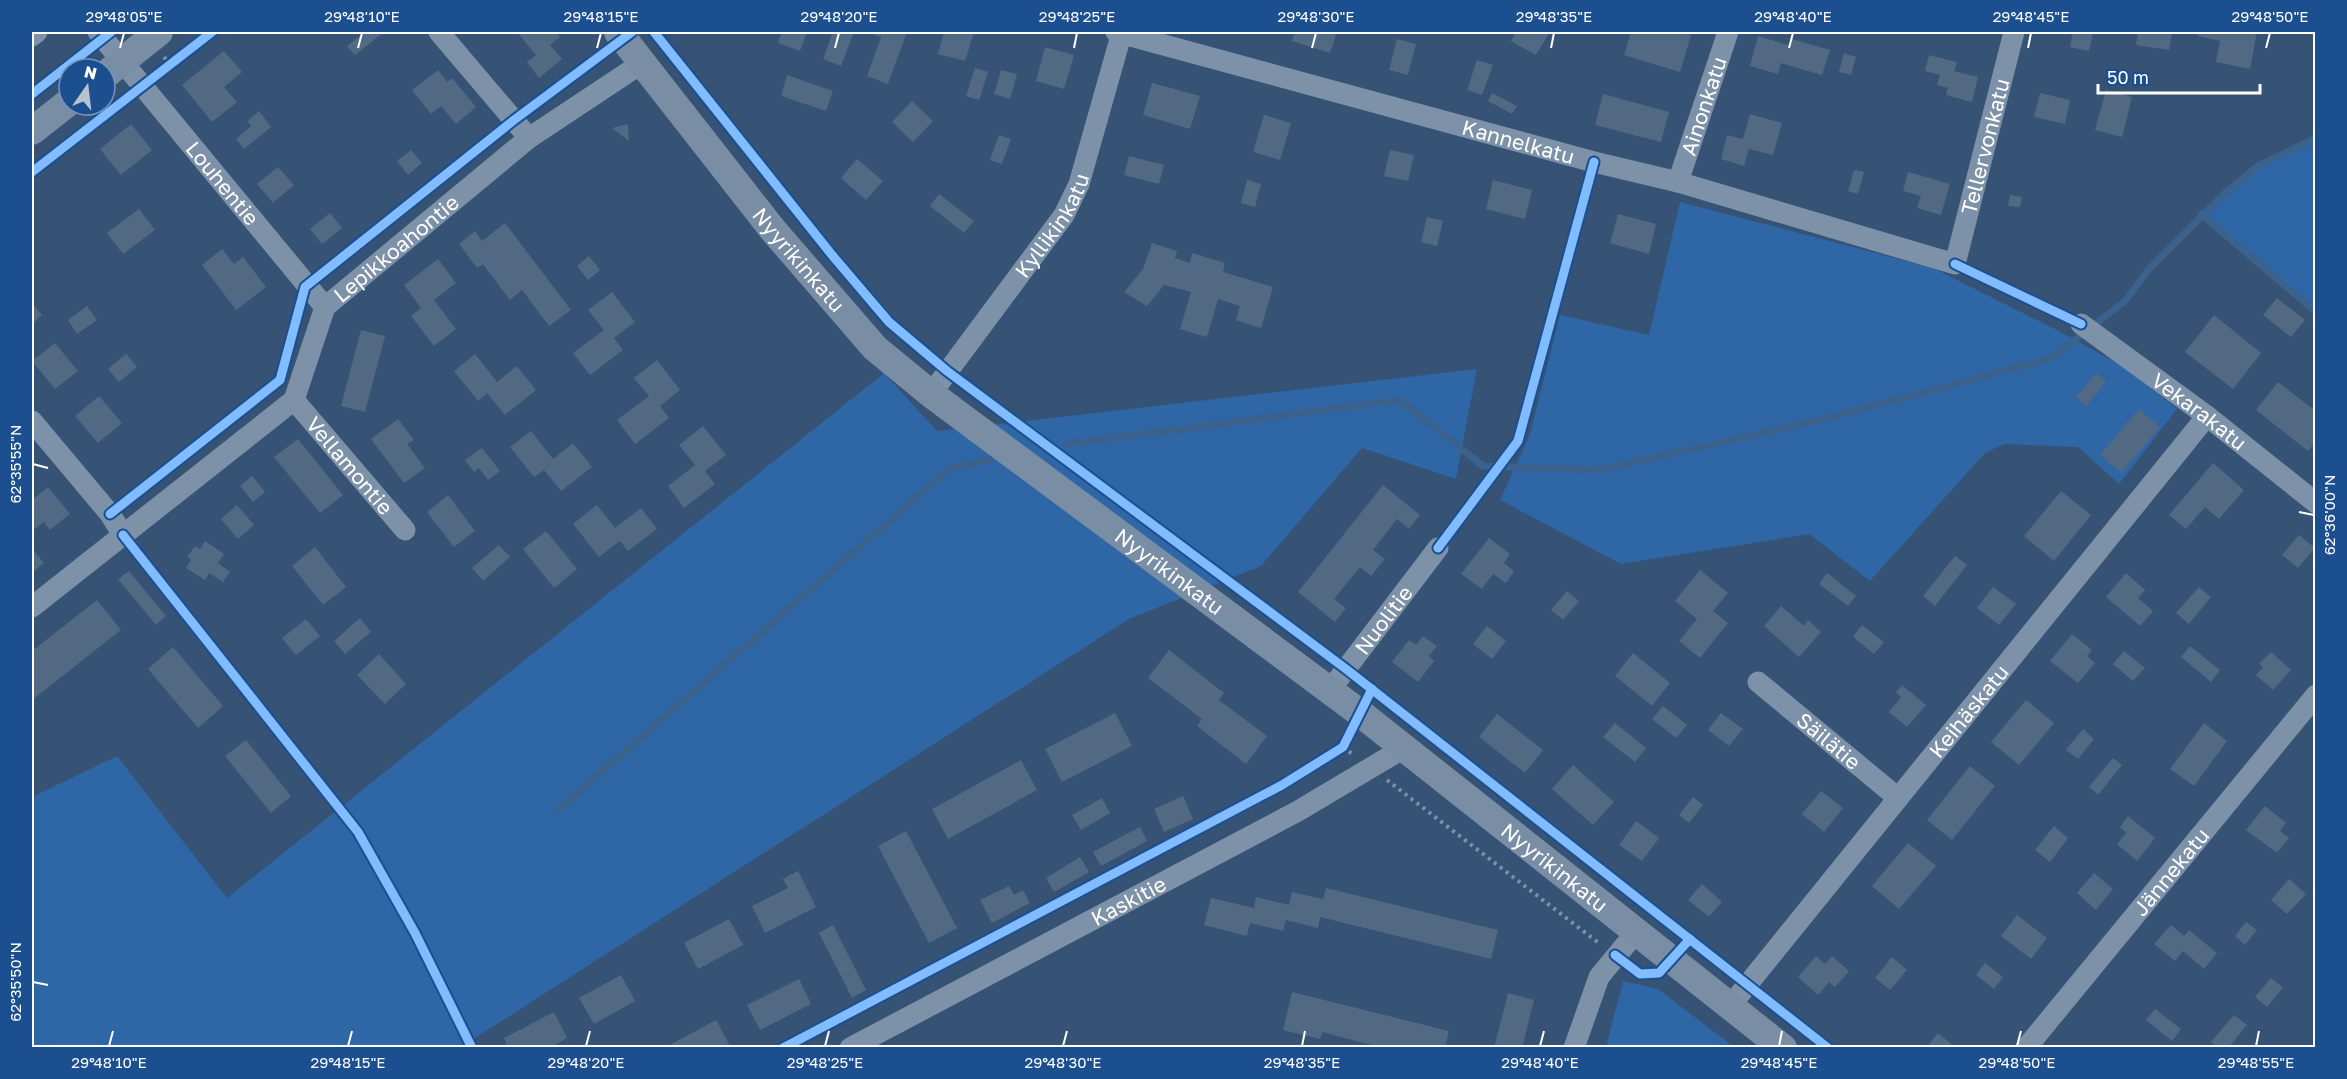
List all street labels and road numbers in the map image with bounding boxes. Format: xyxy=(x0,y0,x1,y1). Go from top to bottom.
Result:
street label: Ainonkatu xyxy=(1675,53,1732,159)
street label: Tellervonkatu xyxy=(1955,76,2015,217)
street label: Kannelkatu xyxy=(1459,114,1577,169)
street label: Louhentie xyxy=(181,136,265,230)
street label: Kyllikinkatu xyxy=(1009,171,1094,283)
street label: Lepikkoahontie xyxy=(328,189,464,308)
street label: Nyyrikinkatu xyxy=(747,202,851,317)
street label: Vekarakatu xyxy=(2146,367,2252,456)
street label: Vellamontie xyxy=(301,411,399,520)
street label: Nyyrikinkatu xyxy=(1110,522,1229,620)
street label: Nuolitie xyxy=(1349,580,1418,660)
street label: Keihäskatu xyxy=(1923,659,2014,763)
street label: Säilätie xyxy=(1791,707,1866,775)
street label: Nyyrikinkatu xyxy=(1496,817,1613,917)
street label: Jännekatu xyxy=(2127,823,2214,921)
street label: Kaskitie xyxy=(1087,870,1170,931)

